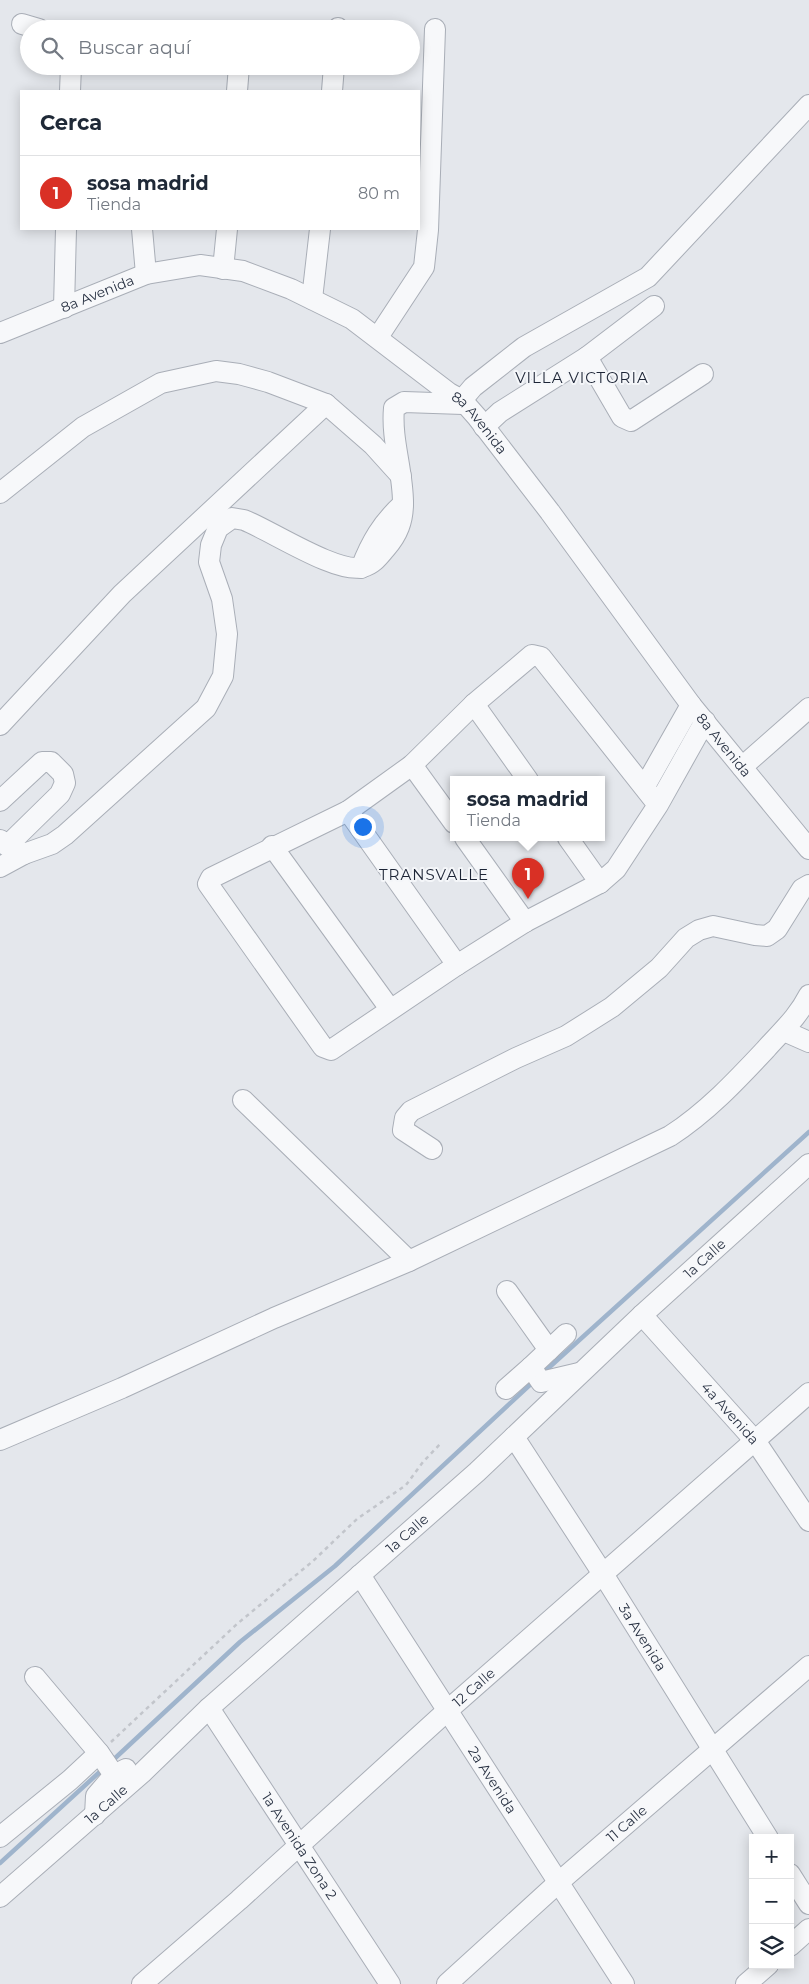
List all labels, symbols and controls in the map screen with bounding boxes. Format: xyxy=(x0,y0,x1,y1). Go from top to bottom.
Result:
search box xyxy=(20,20,420,75)
icon: search xyxy=(38,34,66,62)
text: Buscar aquí xyxy=(78,36,191,59)
text: Cerca xyxy=(40,110,102,135)
text: sosa madrid xyxy=(87,172,209,195)
text: 1 xyxy=(53,184,59,203)
text: 80 m xyxy=(358,184,400,203)
text: Tienda xyxy=(87,195,141,214)
street label: 8a Avenida xyxy=(58,271,137,317)
district label: VILLA VICTORIA xyxy=(515,368,649,387)
street label: 8a Avenida xyxy=(449,387,511,458)
street label: 8a Avenida xyxy=(692,709,755,781)
popup xyxy=(450,776,605,841)
text: sosa madrid xyxy=(467,788,588,811)
text: Tienda xyxy=(467,811,521,830)
your location xyxy=(350,814,376,840)
pin: 1 xyxy=(512,858,544,899)
district label: TRANSVALLE xyxy=(379,865,489,884)
street label: 1a Calle xyxy=(680,1235,730,1282)
street label: 4a Avenida xyxy=(697,1378,763,1448)
street label: 1a Calle xyxy=(382,1510,432,1557)
street label: 3a Avenida xyxy=(615,1600,670,1674)
street label: 12 Calle xyxy=(449,1664,499,1711)
street label: 2a Avenida xyxy=(464,1743,521,1817)
street label: 1a Calle xyxy=(81,1781,131,1828)
street label: 1a Avenida Zona 2 xyxy=(258,1789,341,1903)
street label: 11 Calle xyxy=(603,1801,651,1846)
map controls xyxy=(749,1834,794,1969)
button: + xyxy=(749,1834,794,1879)
button: − xyxy=(749,1879,794,1924)
button: layers xyxy=(749,1924,794,1969)

